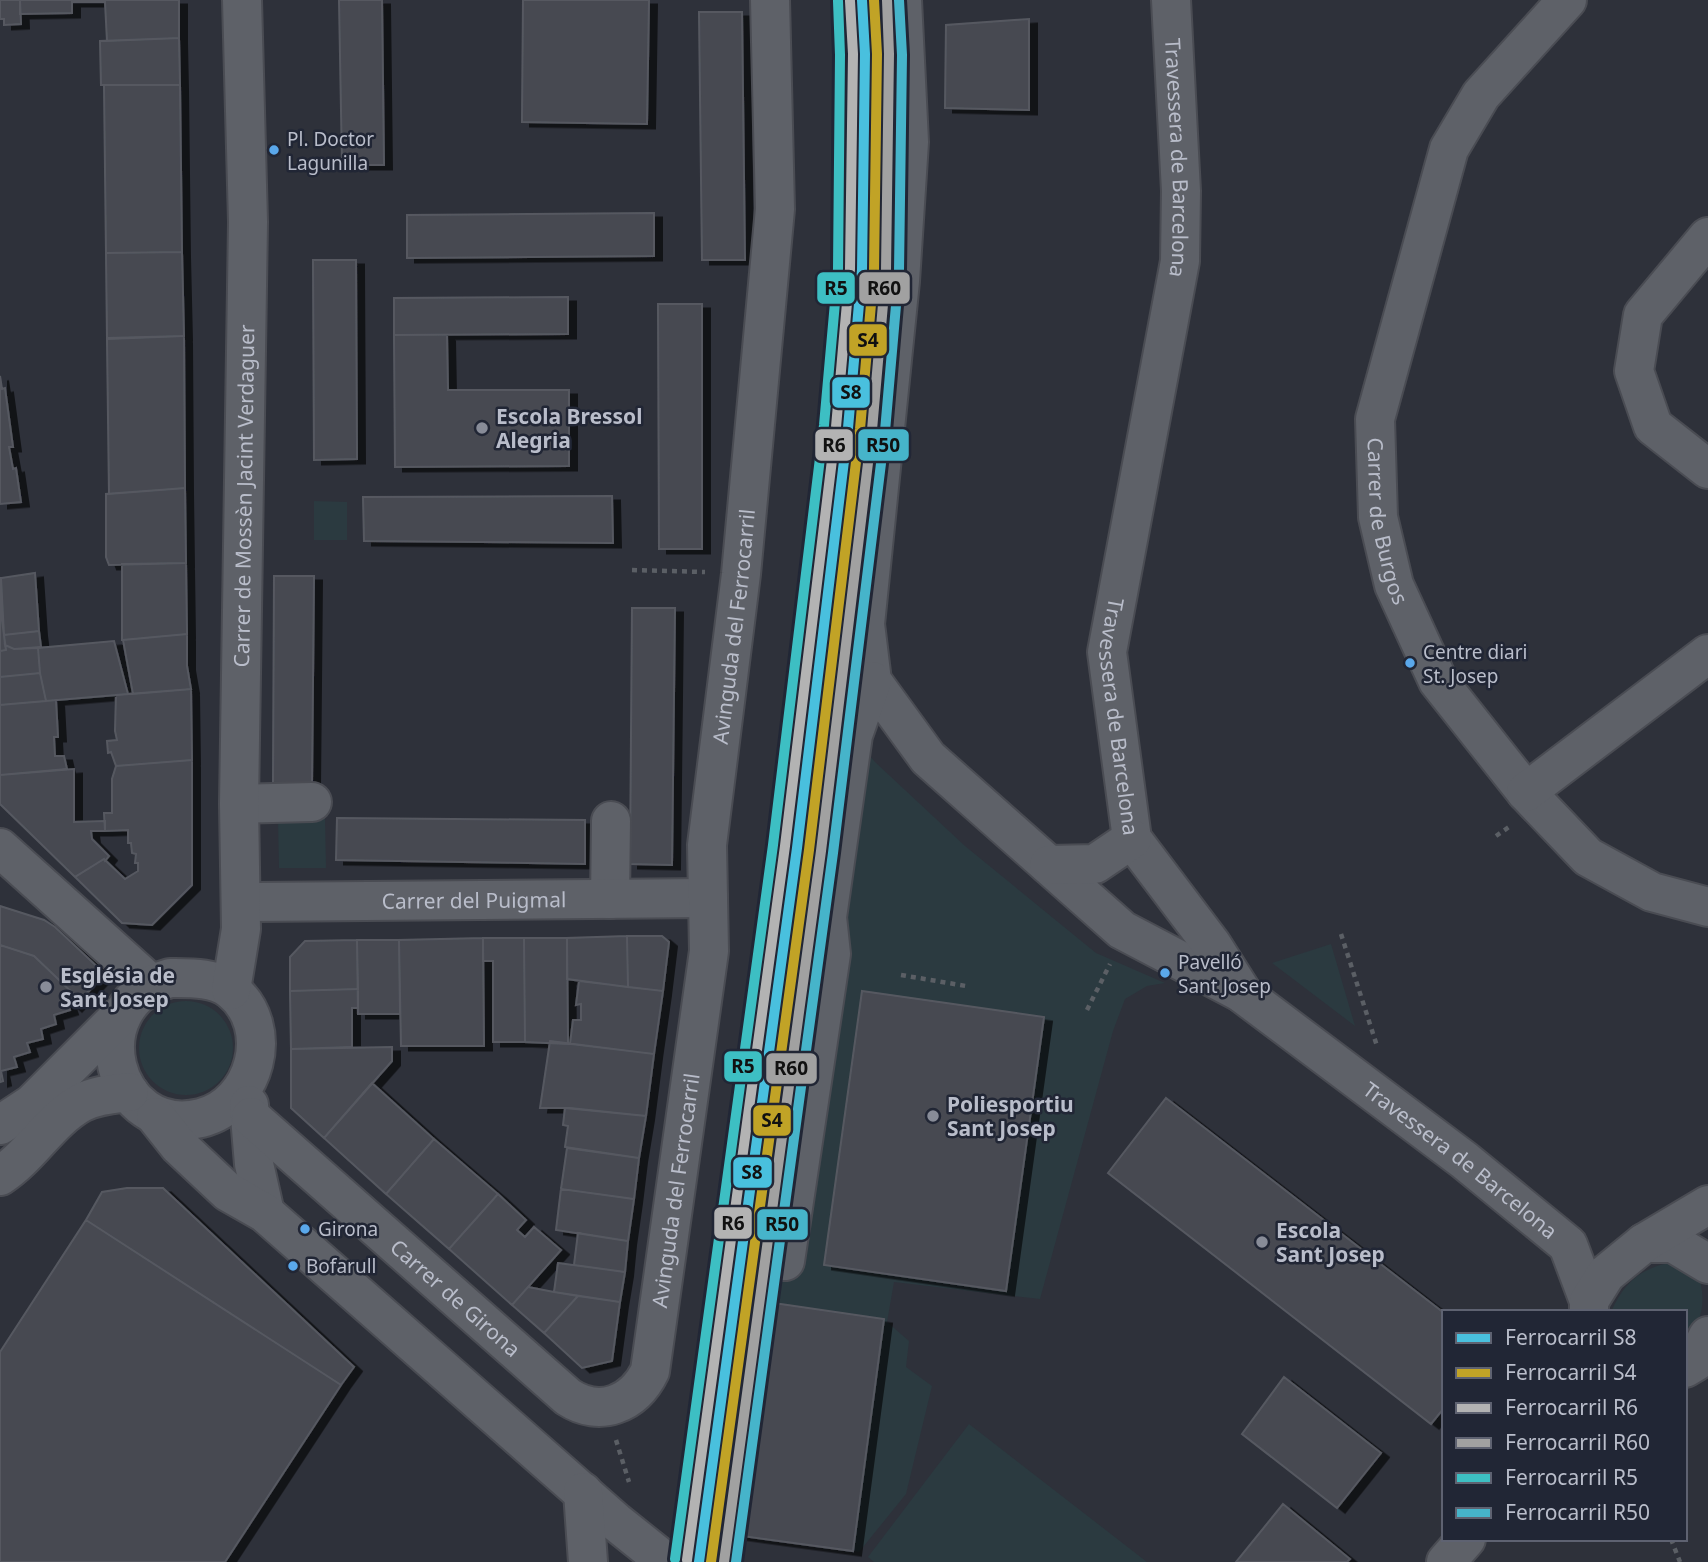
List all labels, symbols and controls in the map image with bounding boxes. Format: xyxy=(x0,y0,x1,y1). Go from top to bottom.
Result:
street label: Travessera de Barcelona xyxy=(1159,37,1195,280)
place label: Pl. Doctor Lagunilla xyxy=(287,126,374,176)
marker: Pl. Doctor Lagunilla xyxy=(267,143,281,157)
line badge: R5 xyxy=(816,271,856,305)
line badge: R60 xyxy=(858,271,911,305)
text: R5 xyxy=(824,275,848,301)
text: R60 xyxy=(867,275,901,301)
line badge: S4 xyxy=(848,323,888,357)
street label: Carrer de Mossèn Jacint Verdaguer xyxy=(227,324,260,668)
text: S4 xyxy=(857,327,879,353)
line badge: S8 xyxy=(831,376,871,409)
text: S8 xyxy=(840,379,862,405)
place label: Escola Bressol Alegria xyxy=(496,402,643,454)
marker: Escola Bressol Alegria xyxy=(474,420,490,436)
line badge: R6 xyxy=(814,428,854,462)
line badge: R50 xyxy=(857,428,910,462)
text: R6 xyxy=(822,432,846,458)
text: R50 xyxy=(866,432,900,458)
street label: Carrer de Burgos xyxy=(1362,437,1415,609)
street label: Avinguda del Ferrocarril xyxy=(706,508,761,746)
street label: Travessera de Barcelona xyxy=(1093,596,1145,837)
place label: Centre diari St. Josep xyxy=(1423,639,1527,689)
marker: Centre diari St. Josep xyxy=(1403,656,1417,670)
street label: Carrer del Puigmal xyxy=(382,885,566,915)
place label: Pavelló Sant Josep xyxy=(1178,949,1271,999)
place label: Església de Sant Josep xyxy=(60,961,175,1013)
marker: Pavelló Sant Josep xyxy=(1158,966,1172,980)
marker: Església de Sant Josep xyxy=(38,979,54,995)
line badge: R5 xyxy=(723,1050,763,1083)
line badge: R60 xyxy=(765,1052,818,1085)
text: R5 xyxy=(731,1053,755,1079)
text: R60 xyxy=(774,1055,808,1081)
street label: Avinguda del Ferrocarril xyxy=(645,1071,706,1310)
street label: Travessera de Barcelona xyxy=(1358,1075,1563,1245)
place label: Poliesportiu Sant Josep xyxy=(947,1090,1074,1142)
line badge: S4 xyxy=(752,1104,792,1137)
text: S4 xyxy=(761,1107,783,1133)
marker: Poliesportiu Sant Josep xyxy=(925,1108,941,1124)
line badge: S8 xyxy=(732,1156,773,1189)
text: S8 xyxy=(741,1159,763,1185)
line badge: R6 xyxy=(713,1206,753,1240)
line badge: R50 xyxy=(756,1208,809,1241)
text: R6 xyxy=(721,1210,745,1236)
text: R50 xyxy=(765,1211,799,1237)
place label: Girona xyxy=(318,1216,378,1242)
place label: Escola Sant Josep xyxy=(1276,1216,1385,1268)
marker: Girona xyxy=(298,1222,312,1236)
street label: Carrer de Girona xyxy=(385,1233,527,1363)
marker: Escola Sant Josep xyxy=(1254,1234,1270,1250)
place label: Bofarull xyxy=(306,1253,376,1279)
marker: Bofarull xyxy=(286,1259,300,1273)
legend xyxy=(1442,1310,1687,1541)
text: Ferrocarril S8 xyxy=(1505,1323,1636,1351)
text: Ferrocarril S4 xyxy=(1505,1358,1636,1386)
text: Ferrocarril R6 xyxy=(1505,1393,1638,1421)
text: Ferrocarril R60 xyxy=(1505,1428,1650,1456)
text: Ferrocarril R5 xyxy=(1505,1463,1638,1491)
text: Ferrocarril R50 xyxy=(1505,1498,1650,1526)

